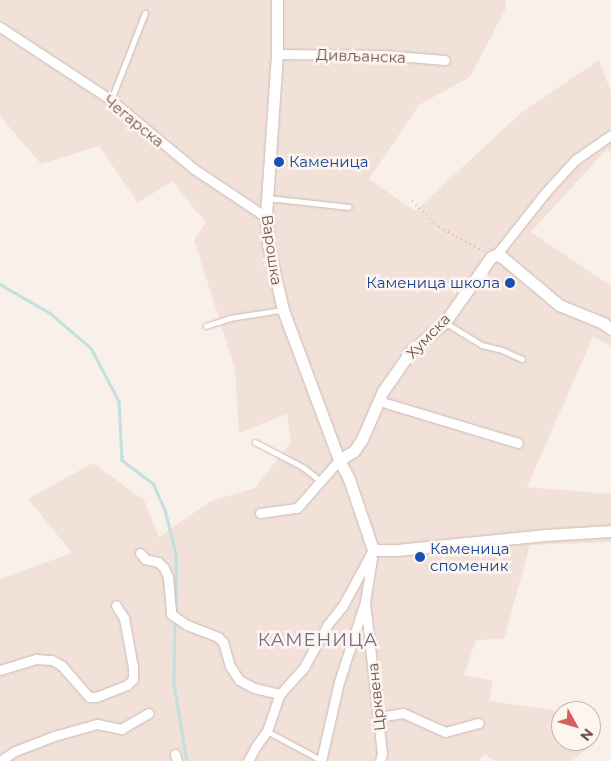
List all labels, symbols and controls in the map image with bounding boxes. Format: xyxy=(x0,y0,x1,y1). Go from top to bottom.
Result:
street label: Дивљанска xyxy=(316,45,406,67)
street label: Чегарска xyxy=(100,91,168,151)
place label: Каменица xyxy=(289,153,369,171)
marker: Каменица xyxy=(273,156,285,168)
street label: Варошка xyxy=(258,214,286,286)
place label: Каменица школа xyxy=(366,274,500,292)
marker: Каменица школа xyxy=(504,277,516,289)
street label: Хумска xyxy=(402,310,454,362)
place label: Каменица споменик xyxy=(430,539,510,574)
marker: Каменица споменик xyxy=(414,551,426,563)
district label: КАМЕНИЦА xyxy=(257,629,379,651)
street label: Црквена xyxy=(363,662,389,732)
north arrow xyxy=(551,701,601,751)
text: N xyxy=(576,725,597,745)

